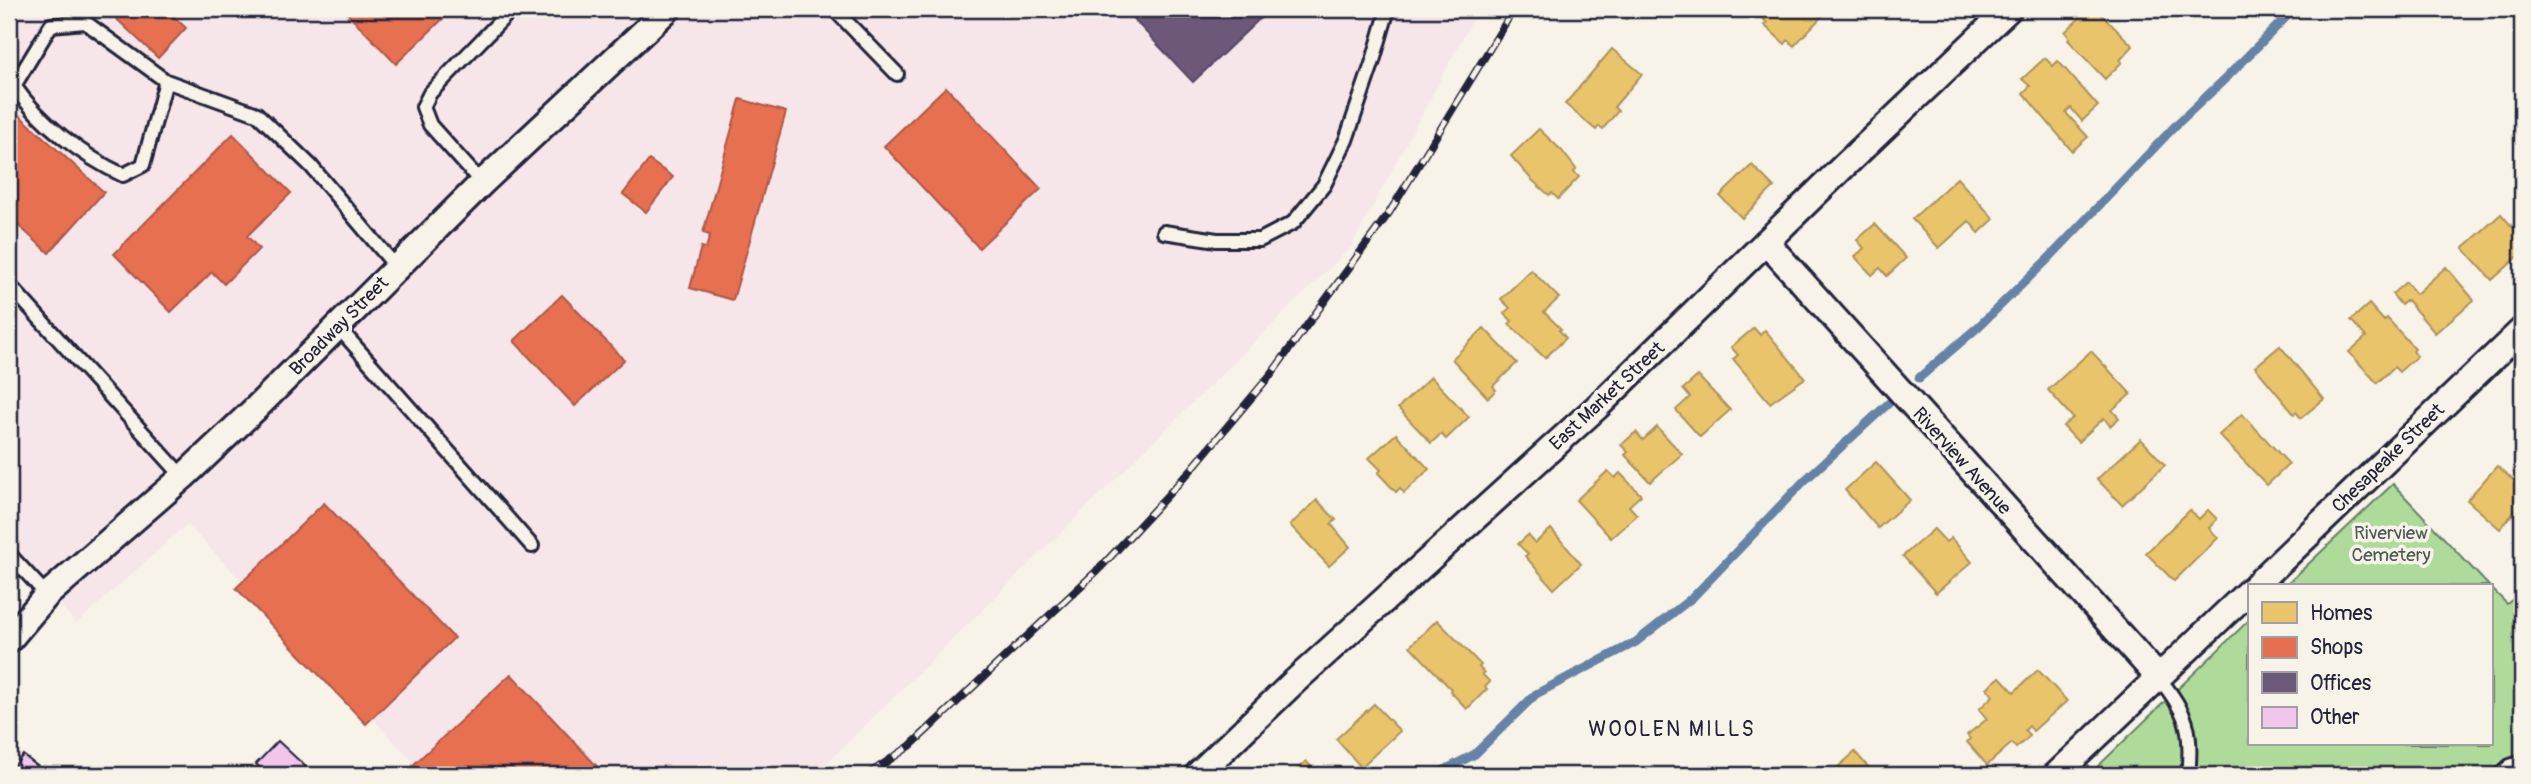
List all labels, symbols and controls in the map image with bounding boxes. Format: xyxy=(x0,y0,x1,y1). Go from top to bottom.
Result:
street label: Broadway Street xyxy=(284,271,394,381)
street label: East Market Street xyxy=(1544,336,1670,456)
street label: Chesapeake Street xyxy=(2327,398,2450,518)
street label: Riverview Avenue xyxy=(1907,402,2017,520)
park label: Riverview Cemetery xyxy=(2351,521,2431,567)
legend xyxy=(2248,584,2492,746)
text: Homes xyxy=(2310,600,2373,627)
text: Shops xyxy=(2310,634,2363,661)
text: Offices xyxy=(2310,670,2372,697)
text: Other xyxy=(2310,704,2360,731)
district label: WOOLEN MILLS xyxy=(1588,716,1756,743)

